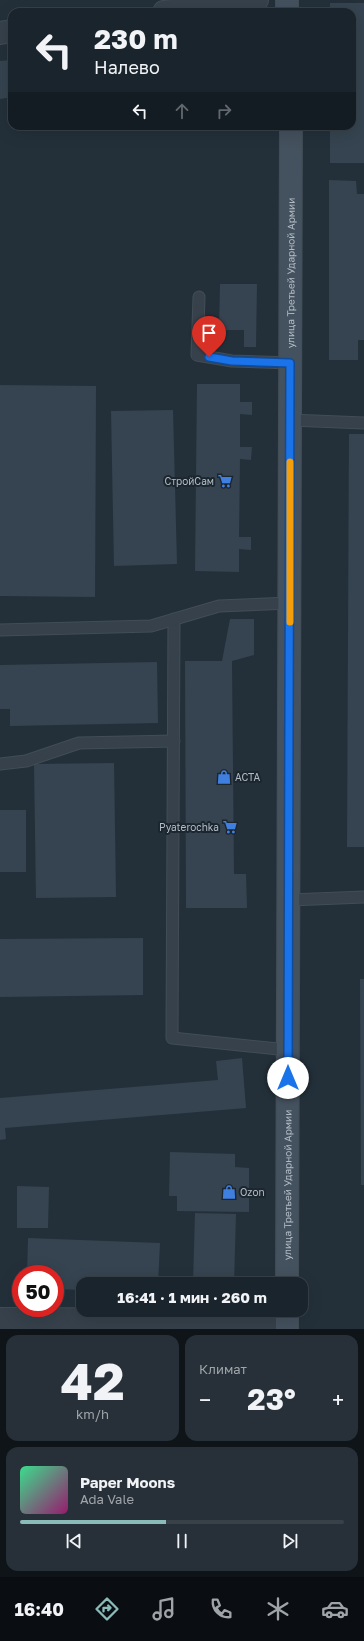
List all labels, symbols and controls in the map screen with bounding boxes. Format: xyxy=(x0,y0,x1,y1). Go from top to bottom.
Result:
text: 230 m xyxy=(94,22,178,55)
icon: left xyxy=(28,24,80,76)
text: Налево xyxy=(94,56,160,78)
icon: left xyxy=(129,100,151,122)
icon: ahead xyxy=(171,100,193,122)
icon: right xyxy=(213,100,235,122)
street label: улица Третьей Ударной Армии xyxy=(284,198,297,348)
pin xyxy=(192,316,226,357)
icon: arrive xyxy=(198,322,220,344)
supermarket icon: СтройСам xyxy=(217,473,233,489)
place label: СтройСам xyxy=(164,475,214,487)
shop icon: АСТА xyxy=(216,769,232,785)
place label: АСТА xyxy=(235,771,261,783)
supermarket icon: Pyaterochka xyxy=(222,819,238,835)
place label: Pyaterochka xyxy=(159,821,219,833)
position arrow xyxy=(267,1057,309,1099)
street label: улица Третьей Ударной Армии xyxy=(281,1110,294,1260)
shop icon: Ozon xyxy=(221,1184,237,1200)
place label: Ozon xyxy=(240,1186,265,1198)
speed limit sign: 50 xyxy=(12,1265,64,1317)
text: 16:41 · 1 мин · 260 m xyxy=(117,1288,267,1306)
text: 42 xyxy=(60,1349,125,1411)
text: Климат xyxy=(199,1361,247,1377)
text: 23° xyxy=(247,1381,296,1417)
text: − xyxy=(199,1386,211,1413)
text: + xyxy=(332,1386,344,1413)
text: km/h xyxy=(76,1406,109,1422)
text: Paper Moons xyxy=(80,1473,175,1491)
text: Ada Vale xyxy=(80,1491,134,1507)
icon: previous xyxy=(63,1530,85,1552)
icon: pause xyxy=(171,1530,193,1552)
icon: next xyxy=(279,1530,301,1552)
icon: directions xyxy=(93,1595,121,1623)
icon: music xyxy=(150,1595,178,1623)
icon: phone xyxy=(207,1595,235,1623)
icon: climate xyxy=(264,1595,292,1623)
icon: car xyxy=(321,1595,349,1623)
text: 16:40 xyxy=(15,1598,64,1620)

